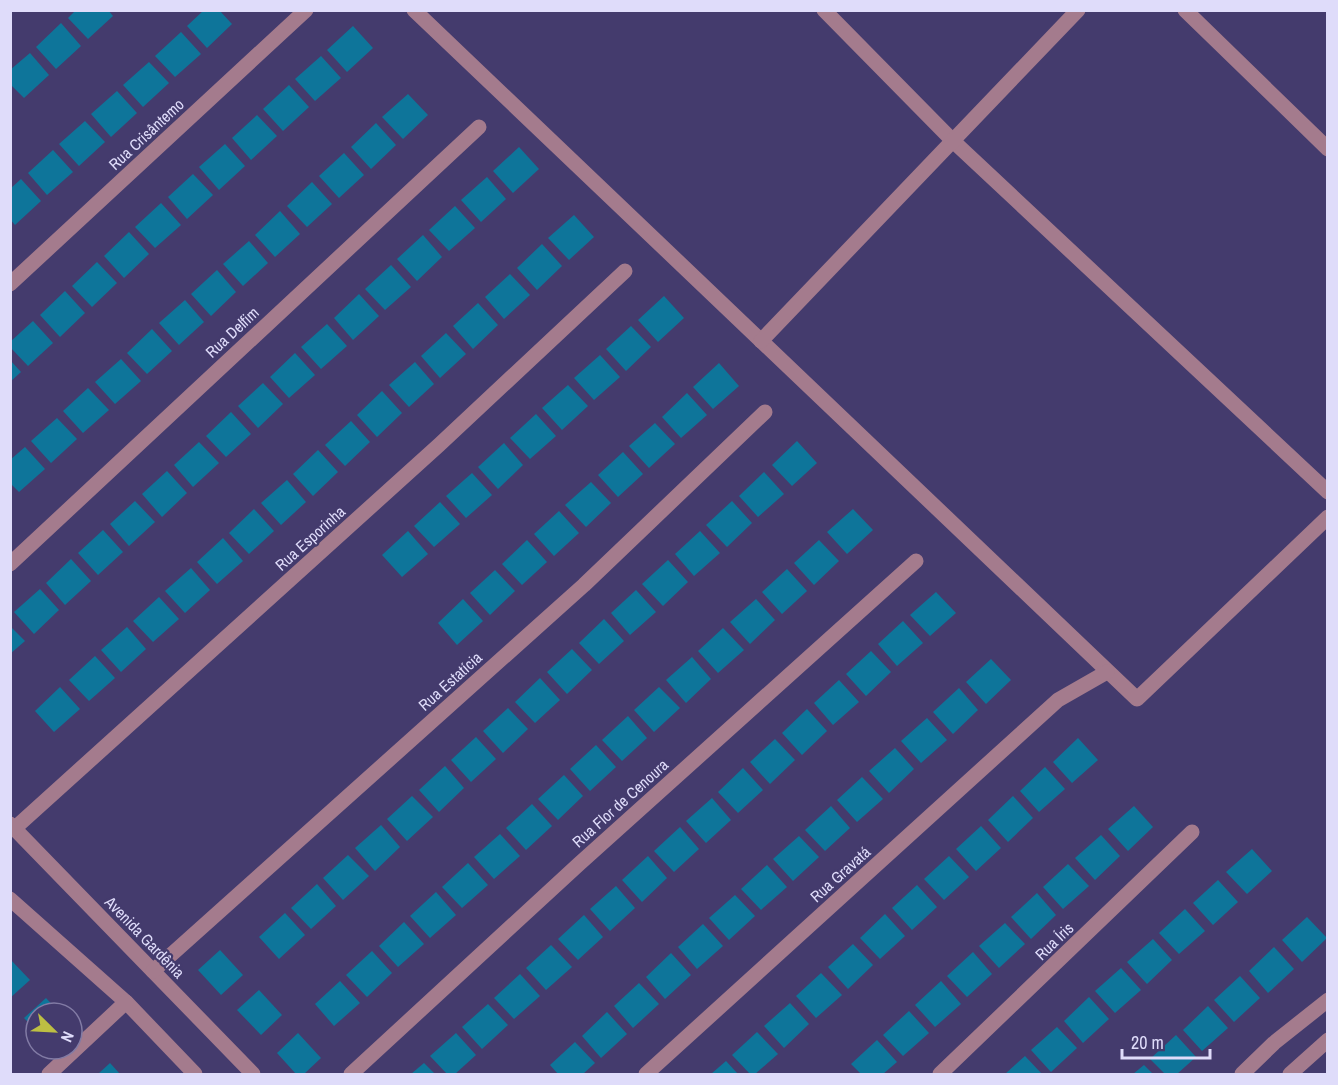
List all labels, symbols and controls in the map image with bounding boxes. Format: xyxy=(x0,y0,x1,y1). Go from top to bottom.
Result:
street label: Rua Crisântemo xyxy=(104,93,188,175)
street label: Rua Delfim xyxy=(201,302,263,362)
street label: Rua Esporinha xyxy=(270,500,350,575)
street label: Rua Estatícia xyxy=(413,646,487,716)
street label: Rua Flor de Cenoura xyxy=(567,753,673,852)
street label: Rua Gravatá xyxy=(805,840,876,907)
street label: Avenida Gardênia xyxy=(99,890,190,983)
street label: Rua Íris xyxy=(1030,917,1078,965)
north arrow xyxy=(24,1001,84,1061)
scale bar xyxy=(1122,1022,1210,1060)
text: N xyxy=(56,1028,80,1046)
text: 20 m xyxy=(1131,1030,1164,1055)

